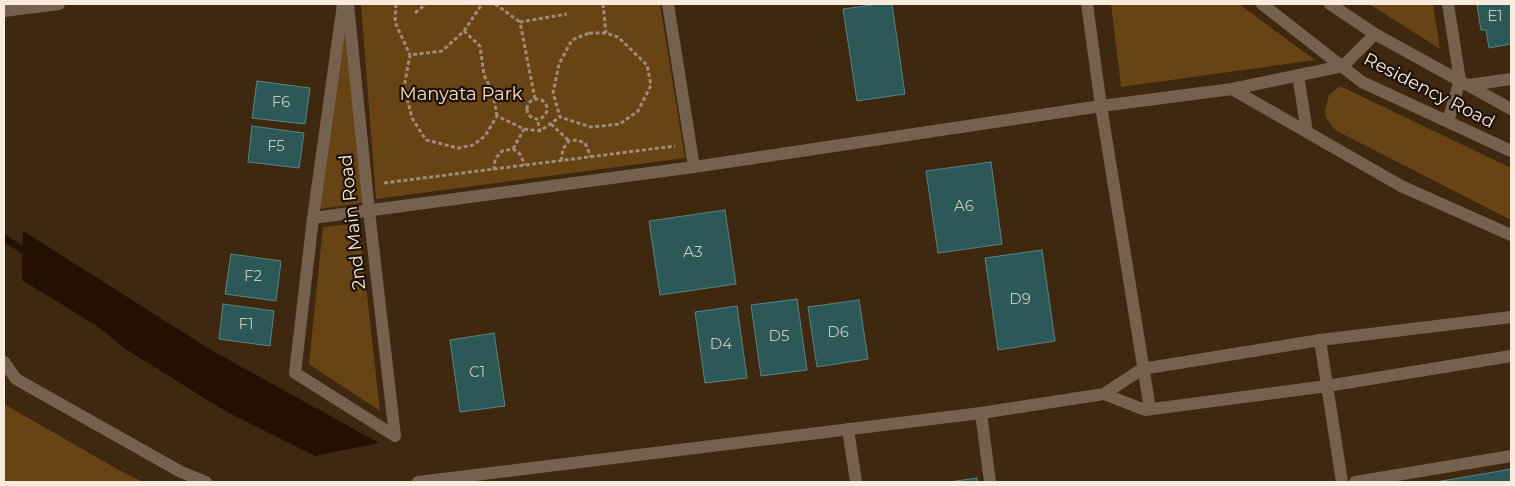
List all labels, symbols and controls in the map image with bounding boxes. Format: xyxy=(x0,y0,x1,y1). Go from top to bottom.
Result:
house number: E1 xyxy=(1487,8,1503,26)
street label: Residency Road xyxy=(1360,49,1498,133)
park label: Manyata Park xyxy=(399,84,523,106)
house number: F6 xyxy=(272,94,290,112)
house number: F5 xyxy=(267,138,285,156)
street label: 2nd Main Road xyxy=(335,153,371,291)
house number: A6 xyxy=(954,198,974,216)
house number: A3 xyxy=(683,244,703,262)
house number: F2 xyxy=(244,268,262,286)
house number: D9 xyxy=(1009,291,1031,309)
house number: F1 xyxy=(238,316,254,334)
house number: D6 xyxy=(827,324,849,342)
house number: D5 xyxy=(769,328,789,346)
house number: D4 xyxy=(710,336,732,354)
house number: C1 xyxy=(469,364,485,382)

